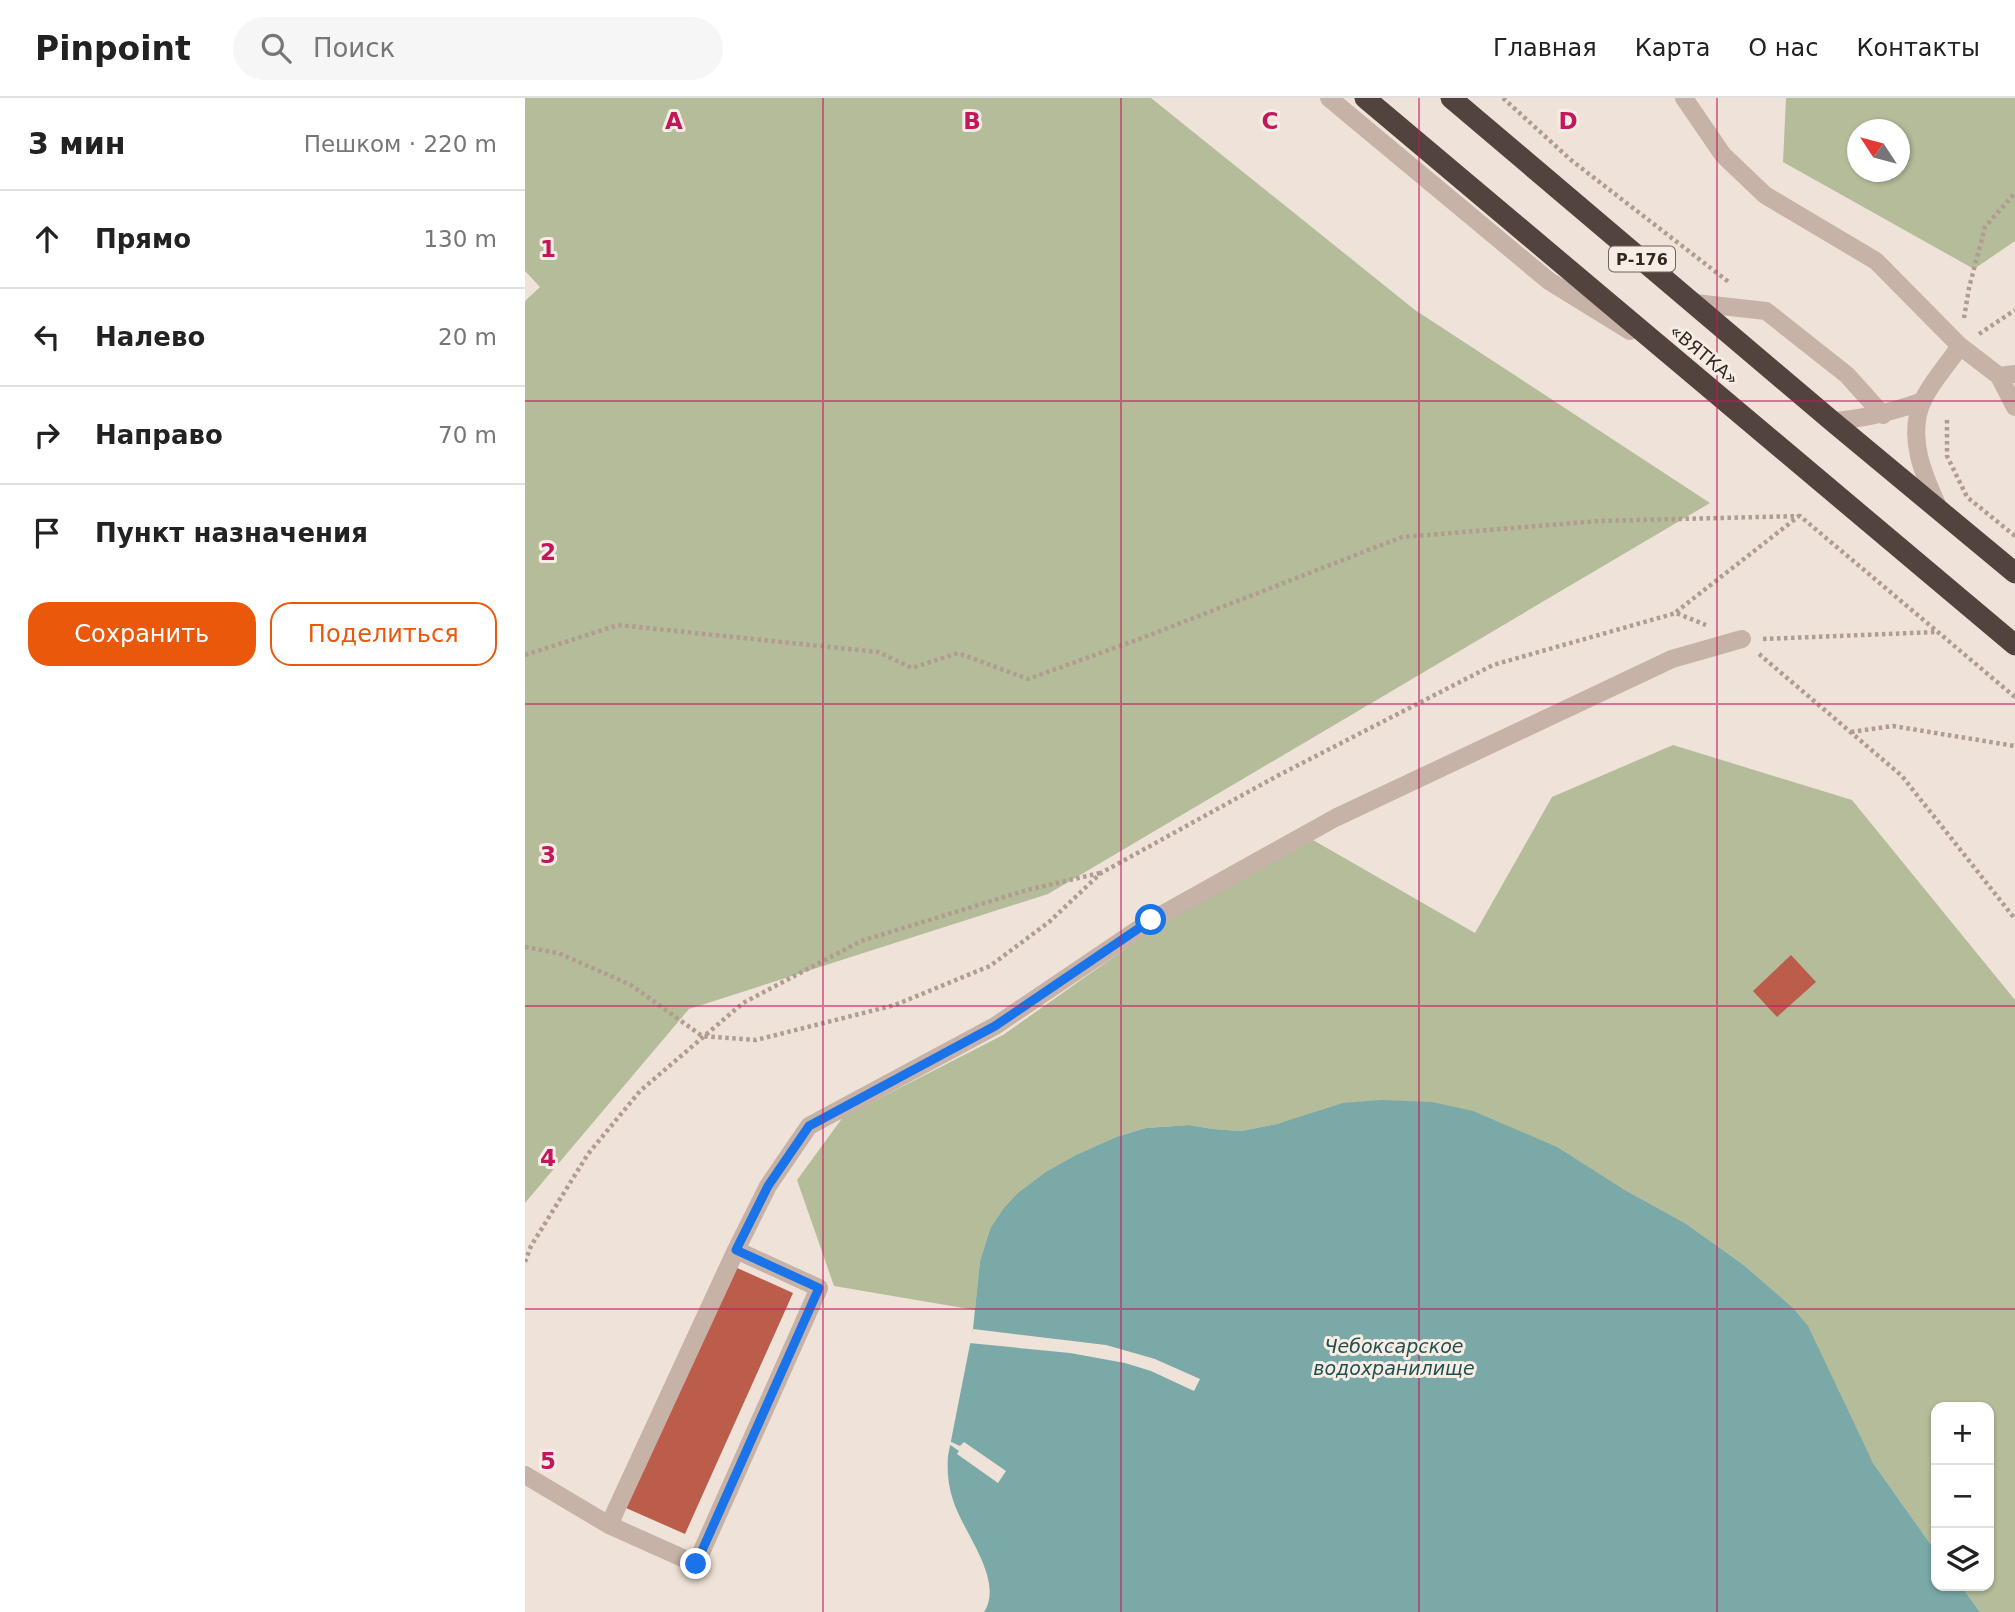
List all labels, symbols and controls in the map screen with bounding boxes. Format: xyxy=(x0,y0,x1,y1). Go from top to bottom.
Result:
search box xyxy=(233,17,723,80)
text: Pinpoint xyxy=(35,29,191,68)
icon: search xyxy=(257,29,295,67)
text: Поиск xyxy=(313,33,395,63)
text: Главная xyxy=(1493,34,1597,62)
text: Карта xyxy=(1635,34,1710,62)
text: О нас xyxy=(1748,34,1818,62)
text: Контакты xyxy=(1856,34,1980,62)
text: A xyxy=(665,108,683,134)
text: B xyxy=(963,108,981,134)
text: C xyxy=(1262,108,1278,134)
text: D xyxy=(1558,108,1578,134)
north arrow xyxy=(1847,119,1910,182)
text: 3 мин xyxy=(28,126,126,161)
text: Пешком · 220 m xyxy=(304,131,497,157)
icon: ahead xyxy=(28,220,66,258)
text: Прямо xyxy=(95,224,191,254)
text: 130 m xyxy=(423,226,497,252)
text: 1 xyxy=(540,236,556,262)
road number: Р-176 xyxy=(1609,246,1675,272)
icon: left xyxy=(28,318,66,356)
street label: «ВЯТКА» xyxy=(1666,320,1743,389)
text: Налево xyxy=(95,322,205,352)
text: 20 m xyxy=(438,324,497,350)
icon: right xyxy=(28,416,66,454)
text: Направо xyxy=(95,420,223,450)
text: 70 m xyxy=(438,422,497,448)
icon: arrive xyxy=(28,514,66,552)
text: Пункт назначения xyxy=(95,518,368,548)
text: 2 xyxy=(540,539,556,565)
button: Сохранить xyxy=(28,602,256,666)
button: Поделиться xyxy=(270,602,497,666)
text: 3 xyxy=(540,842,556,868)
route start xyxy=(1135,904,1166,935)
text: 4 xyxy=(540,1145,556,1171)
water label: Чебоксарское водохранилище xyxy=(1313,1335,1475,1379)
map controls xyxy=(1931,1402,1994,1591)
button: + xyxy=(1931,1402,1994,1465)
text: 5 xyxy=(540,1448,556,1474)
button: − xyxy=(1931,1465,1994,1528)
button: layers xyxy=(1931,1528,1994,1591)
route end xyxy=(680,1548,711,1579)

